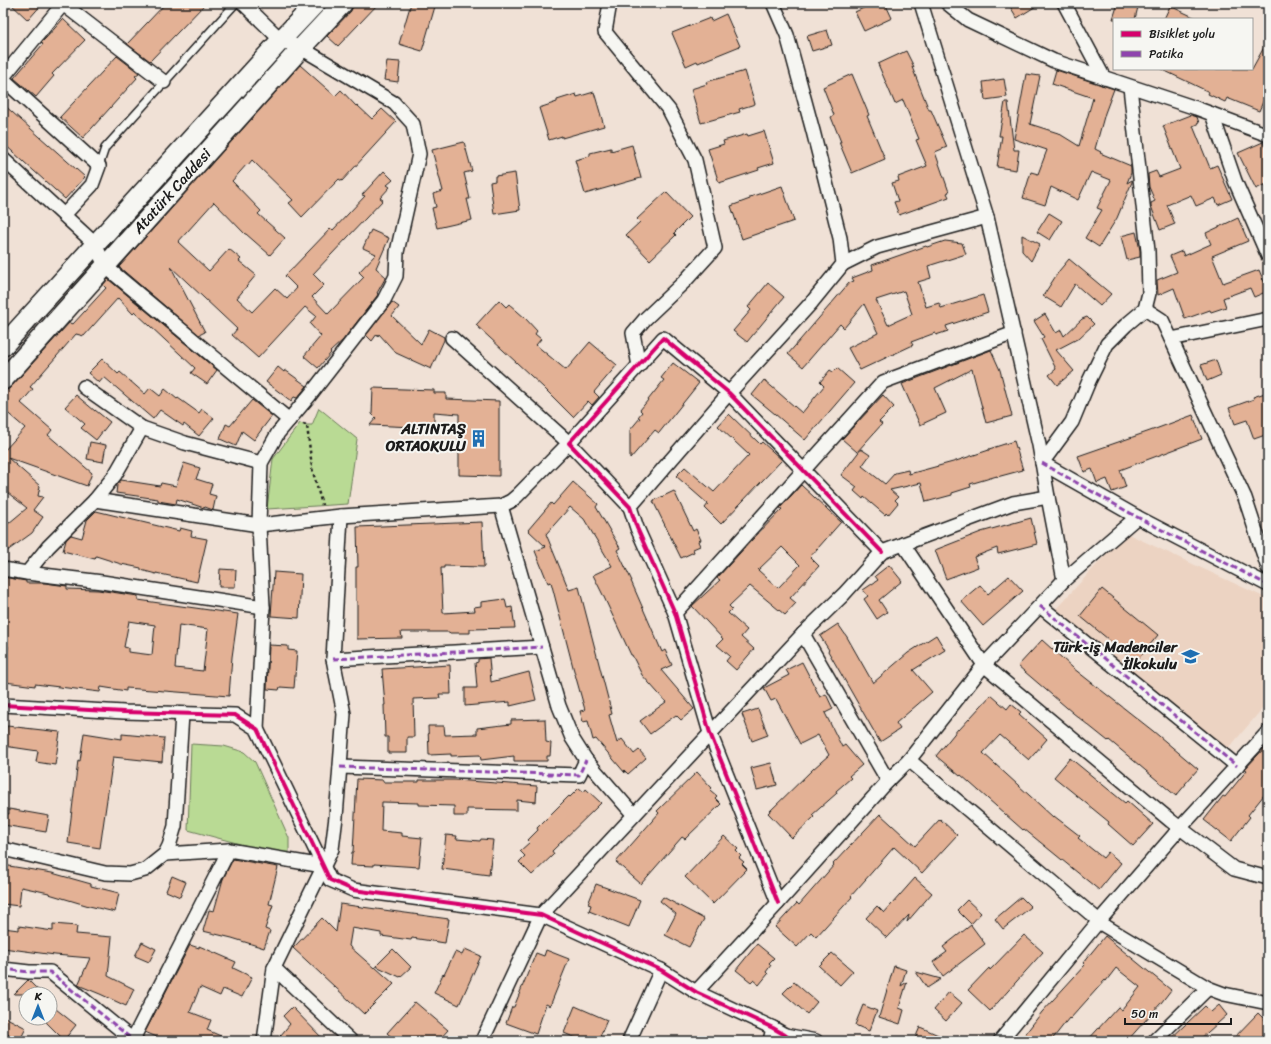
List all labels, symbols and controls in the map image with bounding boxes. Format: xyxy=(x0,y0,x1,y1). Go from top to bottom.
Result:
legend xyxy=(1113,18,1253,70)
text: Bisiklet yolu xyxy=(1149,23,1215,45)
text: Patika xyxy=(1149,43,1183,65)
street label: Atatürk Caddesi xyxy=(126,142,218,241)
place label: ALTINTAŞ ORTAOKULU xyxy=(385,416,467,459)
building icon: ALTINTAŞ ORTAOKULU xyxy=(469,428,489,448)
place label: Türk-iş Madenciler İlkokulu xyxy=(1053,634,1179,677)
school or university icon: Türk-iş Madenciler İlkokulu xyxy=(1180,646,1200,666)
north arrow xyxy=(18,986,58,1026)
text: K xyxy=(34,987,43,1006)
scale bar xyxy=(1125,1000,1231,1026)
text: 50 m xyxy=(1131,1003,1158,1025)

